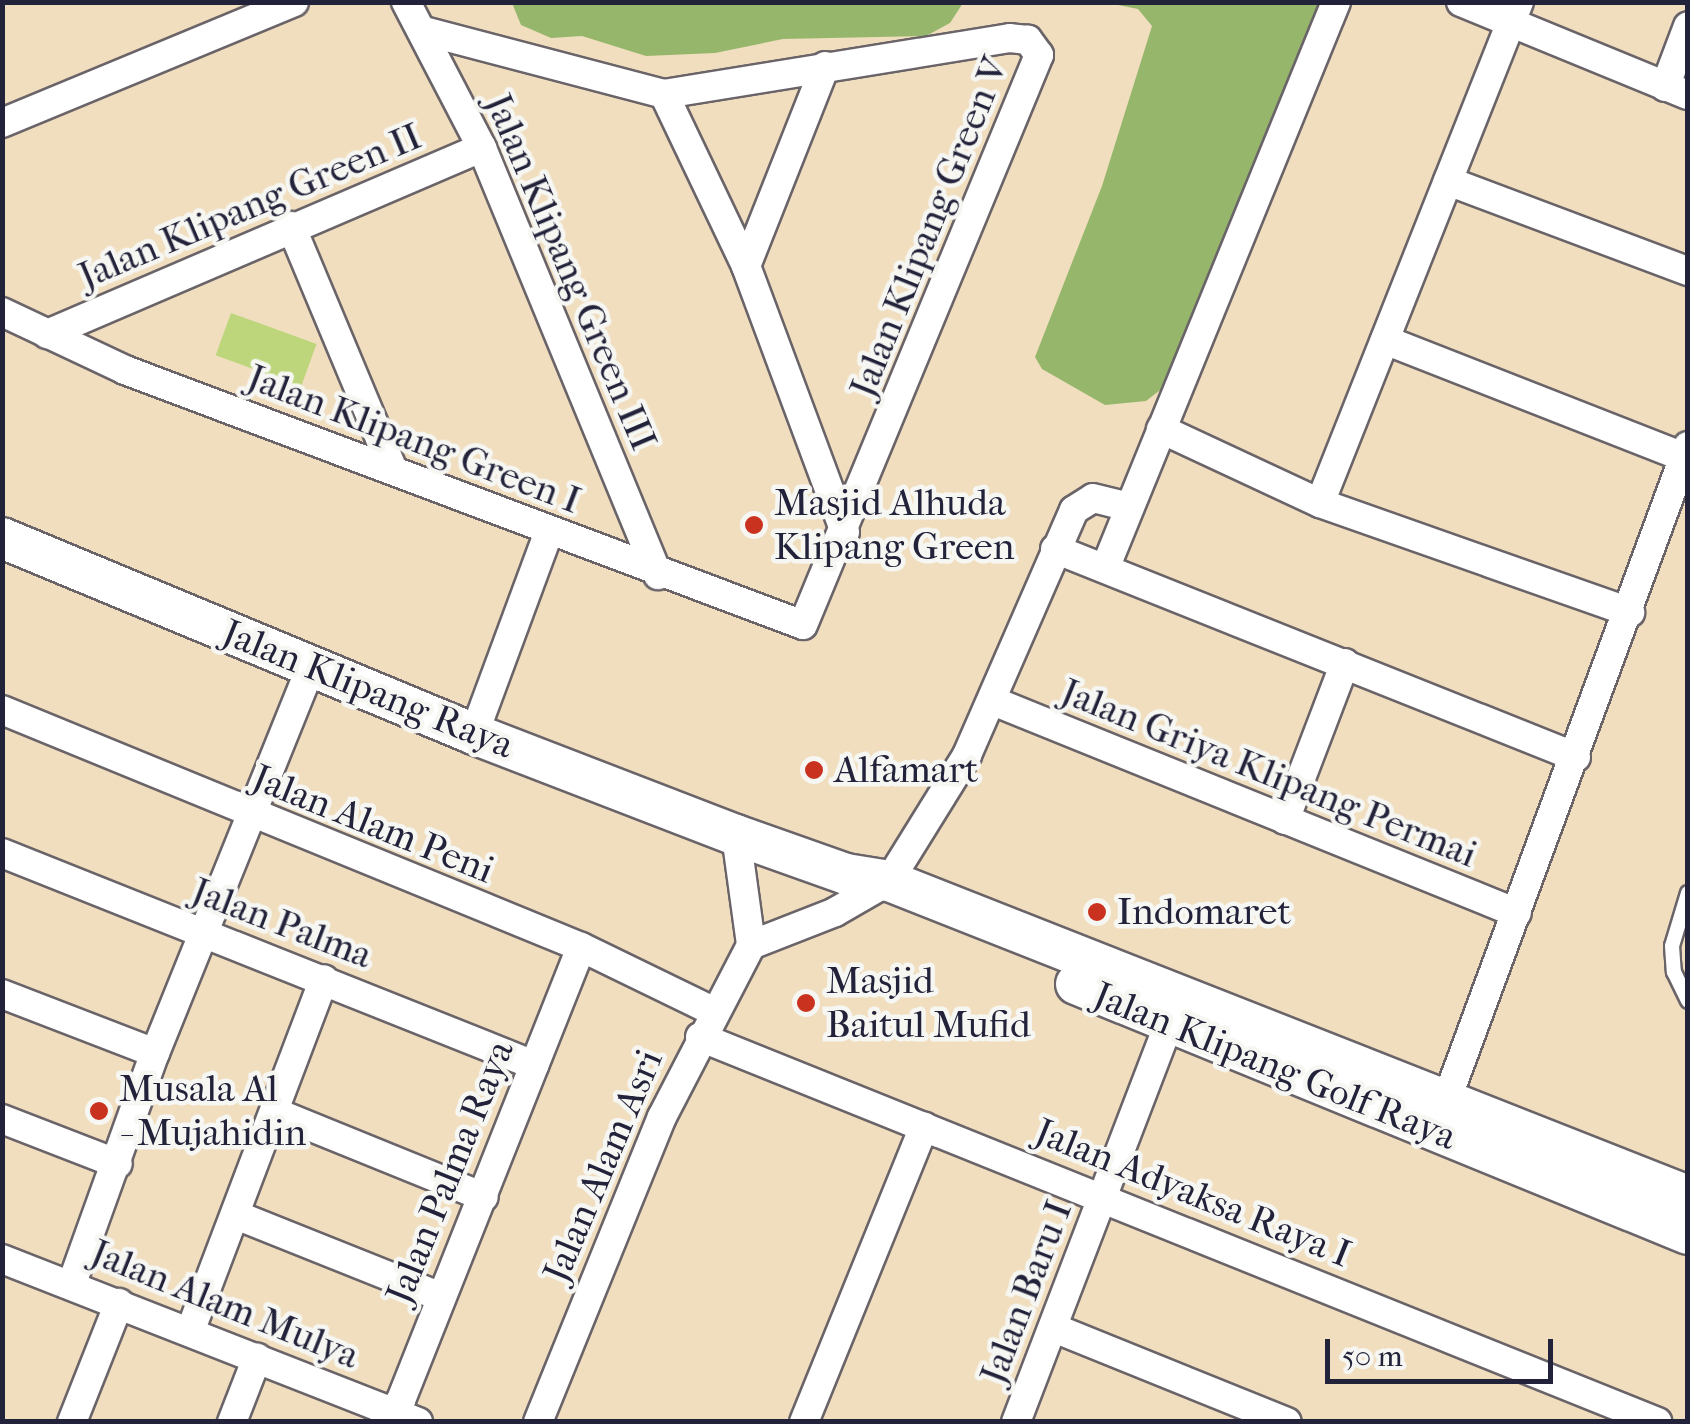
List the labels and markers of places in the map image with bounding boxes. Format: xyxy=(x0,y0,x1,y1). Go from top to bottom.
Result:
place label: Masjid Alhuda Klipang Green xyxy=(774,480,1015,570)
marker: Masjid Alhuda Klipang Green xyxy=(743,514,765,536)
place label: Alfamart xyxy=(834,747,978,793)
marker: Alfamart xyxy=(803,759,825,781)
place label: Indomaret xyxy=(1117,889,1291,935)
marker: Indomaret xyxy=(1086,901,1108,923)
place label: Masjid Baitul Mufid xyxy=(826,958,1031,1048)
marker: Masjid Baitul Mufid xyxy=(795,992,817,1014)
place label: Musala Al - Mujahidin xyxy=(119,1066,306,1156)
marker: Musala Al - Mujahidin xyxy=(88,1100,110,1122)

